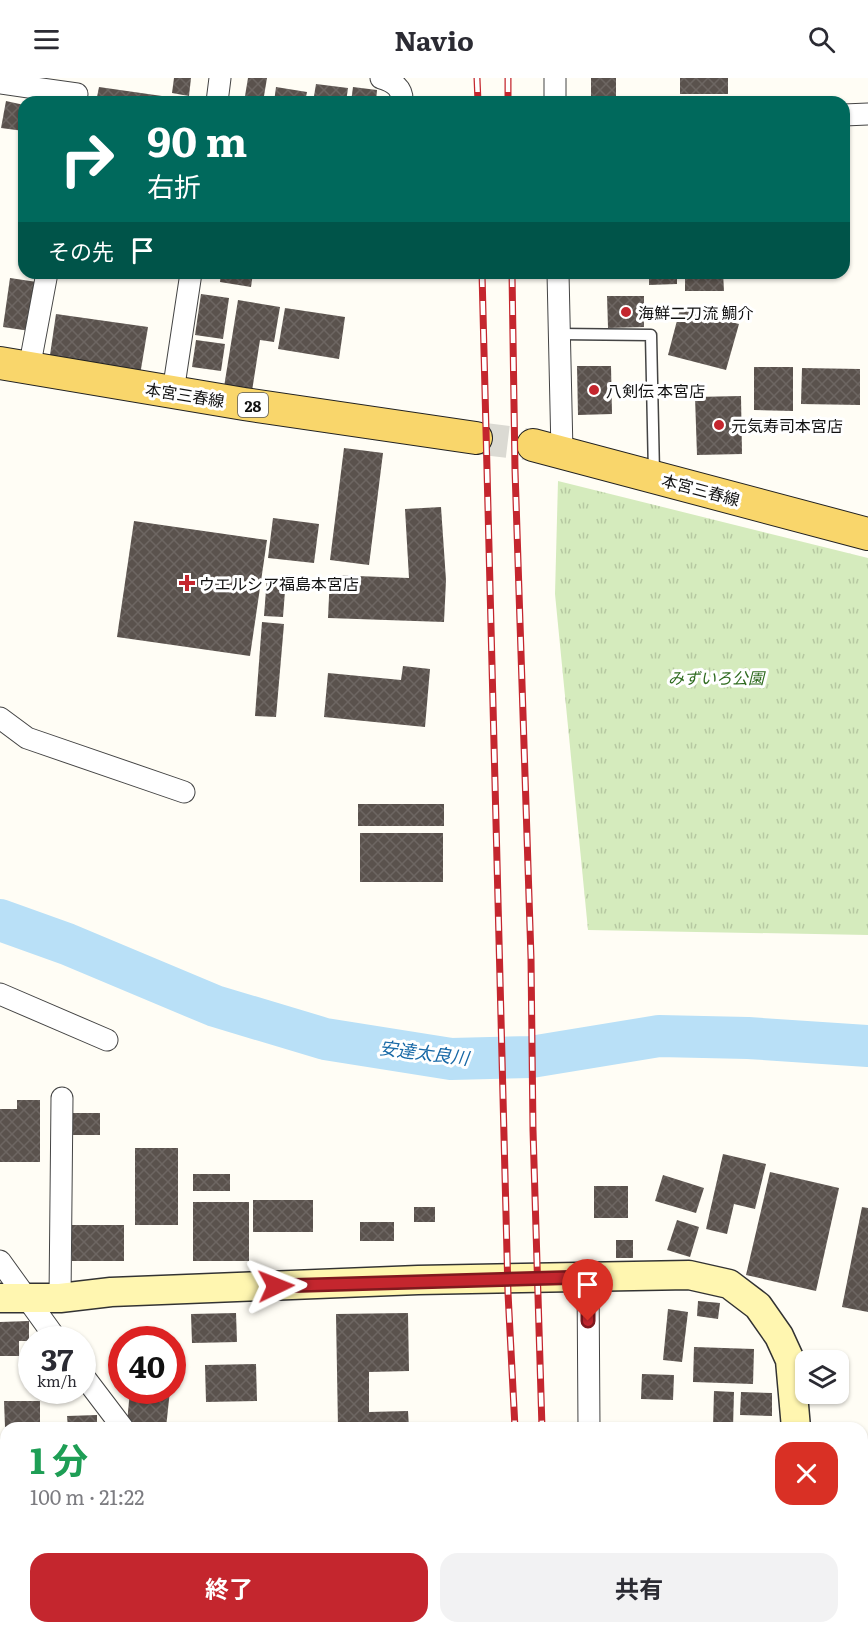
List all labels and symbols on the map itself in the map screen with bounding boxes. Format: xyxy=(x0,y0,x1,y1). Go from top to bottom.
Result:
place label: 海鮮二刀流 鯛介 xyxy=(638,300,753,324)
marker: 海鮮二刀流 鯛介 xyxy=(619,305,633,319)
street label: 本宮三春線 xyxy=(144,376,226,412)
place label: 八剣伝 本宮店 xyxy=(606,378,705,402)
marker: 八剣伝 本宮店 xyxy=(587,383,601,397)
road number: 28 xyxy=(238,393,268,417)
place label: 元気寿司本宮店 xyxy=(731,413,843,437)
marker: 元気寿司本宮店 xyxy=(712,418,726,432)
street label: 本宮三春線 xyxy=(659,467,743,511)
place label: ウエルシア福島本宮店 xyxy=(199,571,359,595)
marker: ウエルシア福島本宮店 xyxy=(180,576,194,590)
park label: みずいろ公園 xyxy=(668,665,766,689)
water label: 安達太良川 xyxy=(378,1033,472,1071)
position arrow xyxy=(244,1254,308,1318)
pin xyxy=(562,1259,613,1321)
speed limit sign: 40 xyxy=(108,1326,186,1404)

